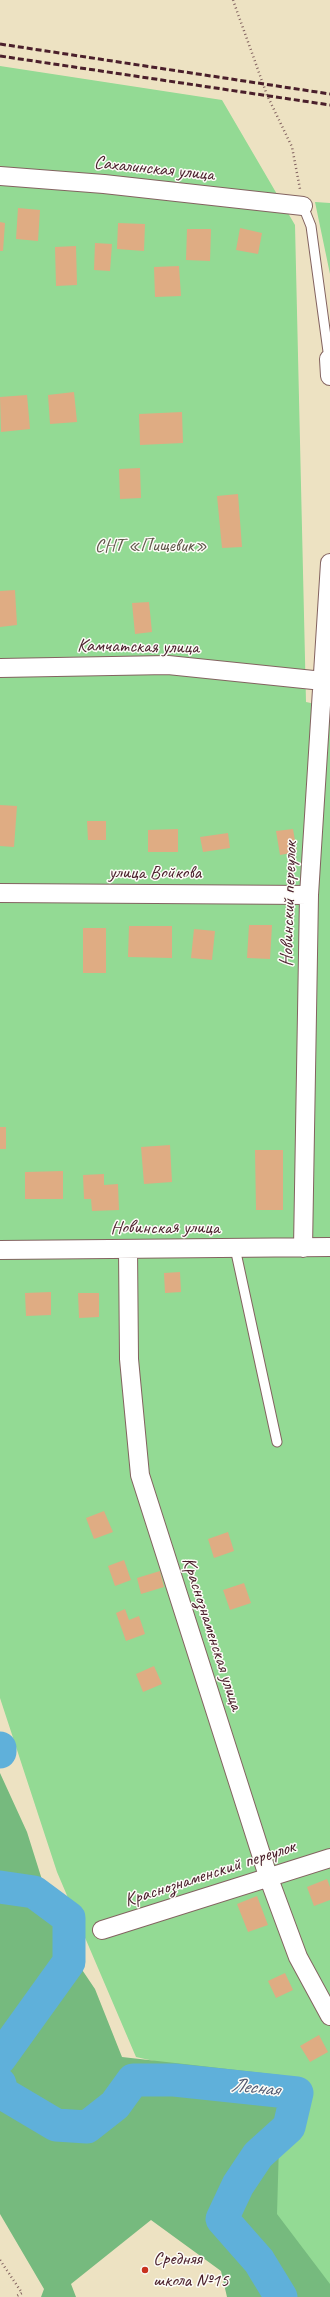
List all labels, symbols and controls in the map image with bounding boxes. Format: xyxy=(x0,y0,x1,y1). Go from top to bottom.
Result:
street label: Сахалинская улица xyxy=(93,151,215,187)
park label: СНТ «Пищевик» xyxy=(95,535,207,557)
street label: Камчатская улица xyxy=(77,635,199,659)
street label: Новинский переулок xyxy=(275,841,303,967)
street label: улица Войкова xyxy=(109,862,201,884)
street label: Новинская улица xyxy=(110,1217,220,1239)
street label: Краснознаменская улица xyxy=(176,1555,248,1713)
street label: Краснознаменский переулок xyxy=(122,1836,298,1912)
water label: Лесная xyxy=(230,2074,280,2102)
place label: Средняя школа №15 xyxy=(153,2248,229,2292)
marker: Средняя школа №15 xyxy=(140,2265,150,2275)

